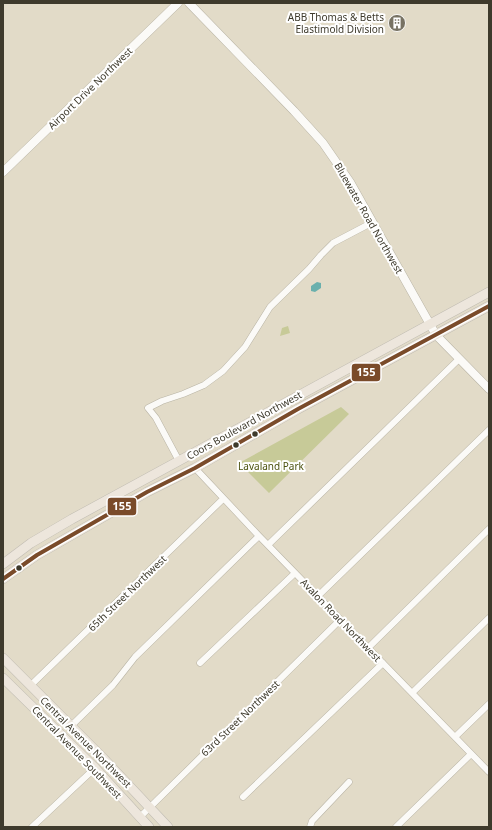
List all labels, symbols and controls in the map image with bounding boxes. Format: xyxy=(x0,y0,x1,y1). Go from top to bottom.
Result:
place label: ABB Thomas & Betts Elastimold Division xyxy=(288,10,384,36)
building icon: ABB Thomas & Betts Elastimold Division xyxy=(387,13,407,33)
street label: Airport Drive Northwest xyxy=(45,44,136,132)
street label: Bluewater Road Northwest xyxy=(331,160,407,277)
line badge: 155 xyxy=(351,363,381,382)
text: 155 xyxy=(357,364,375,379)
street label: Coors Boulevard Northwest xyxy=(184,387,304,463)
unlabelled marker xyxy=(250,429,260,439)
unlabelled marker xyxy=(231,440,241,450)
park label: Lavaland Park xyxy=(238,459,305,473)
line badge: 155 xyxy=(107,497,137,516)
text: 155 xyxy=(113,498,131,513)
street label: 65th Street Northwest xyxy=(85,552,169,634)
unlabelled marker xyxy=(14,563,24,573)
street label: Avalon Road Northwest xyxy=(298,575,385,665)
street label: 63rd Street Northwest xyxy=(198,677,283,759)
street label: Central Avenue Northwest xyxy=(37,693,135,791)
street label: Central Avenue Southwest xyxy=(29,703,125,802)

